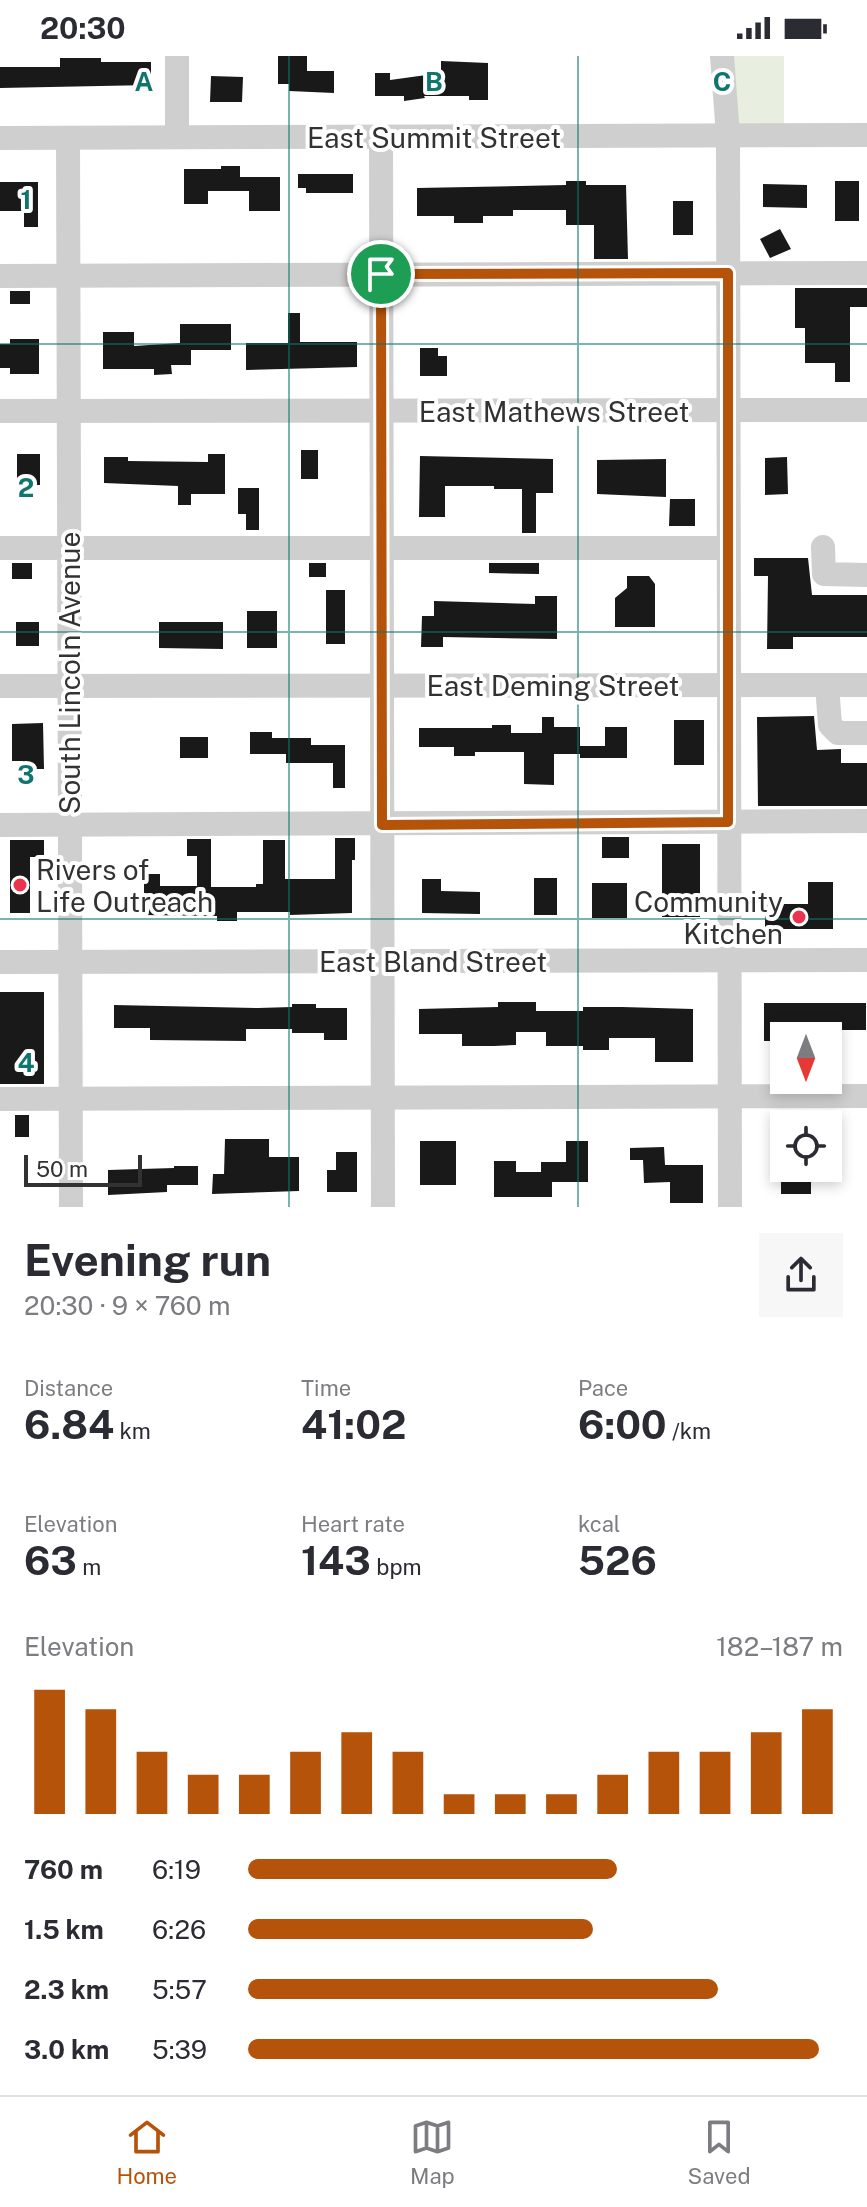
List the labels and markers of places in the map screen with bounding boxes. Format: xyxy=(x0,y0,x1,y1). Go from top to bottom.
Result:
pin xyxy=(347,240,415,308)
place label: Rivers of Life Outreach xyxy=(36,853,213,918)
marker: Rivers of Life Outreach xyxy=(11,876,29,894)
place label: Community Kitchen xyxy=(634,885,783,950)
marker: Community Kitchen xyxy=(790,908,808,926)

